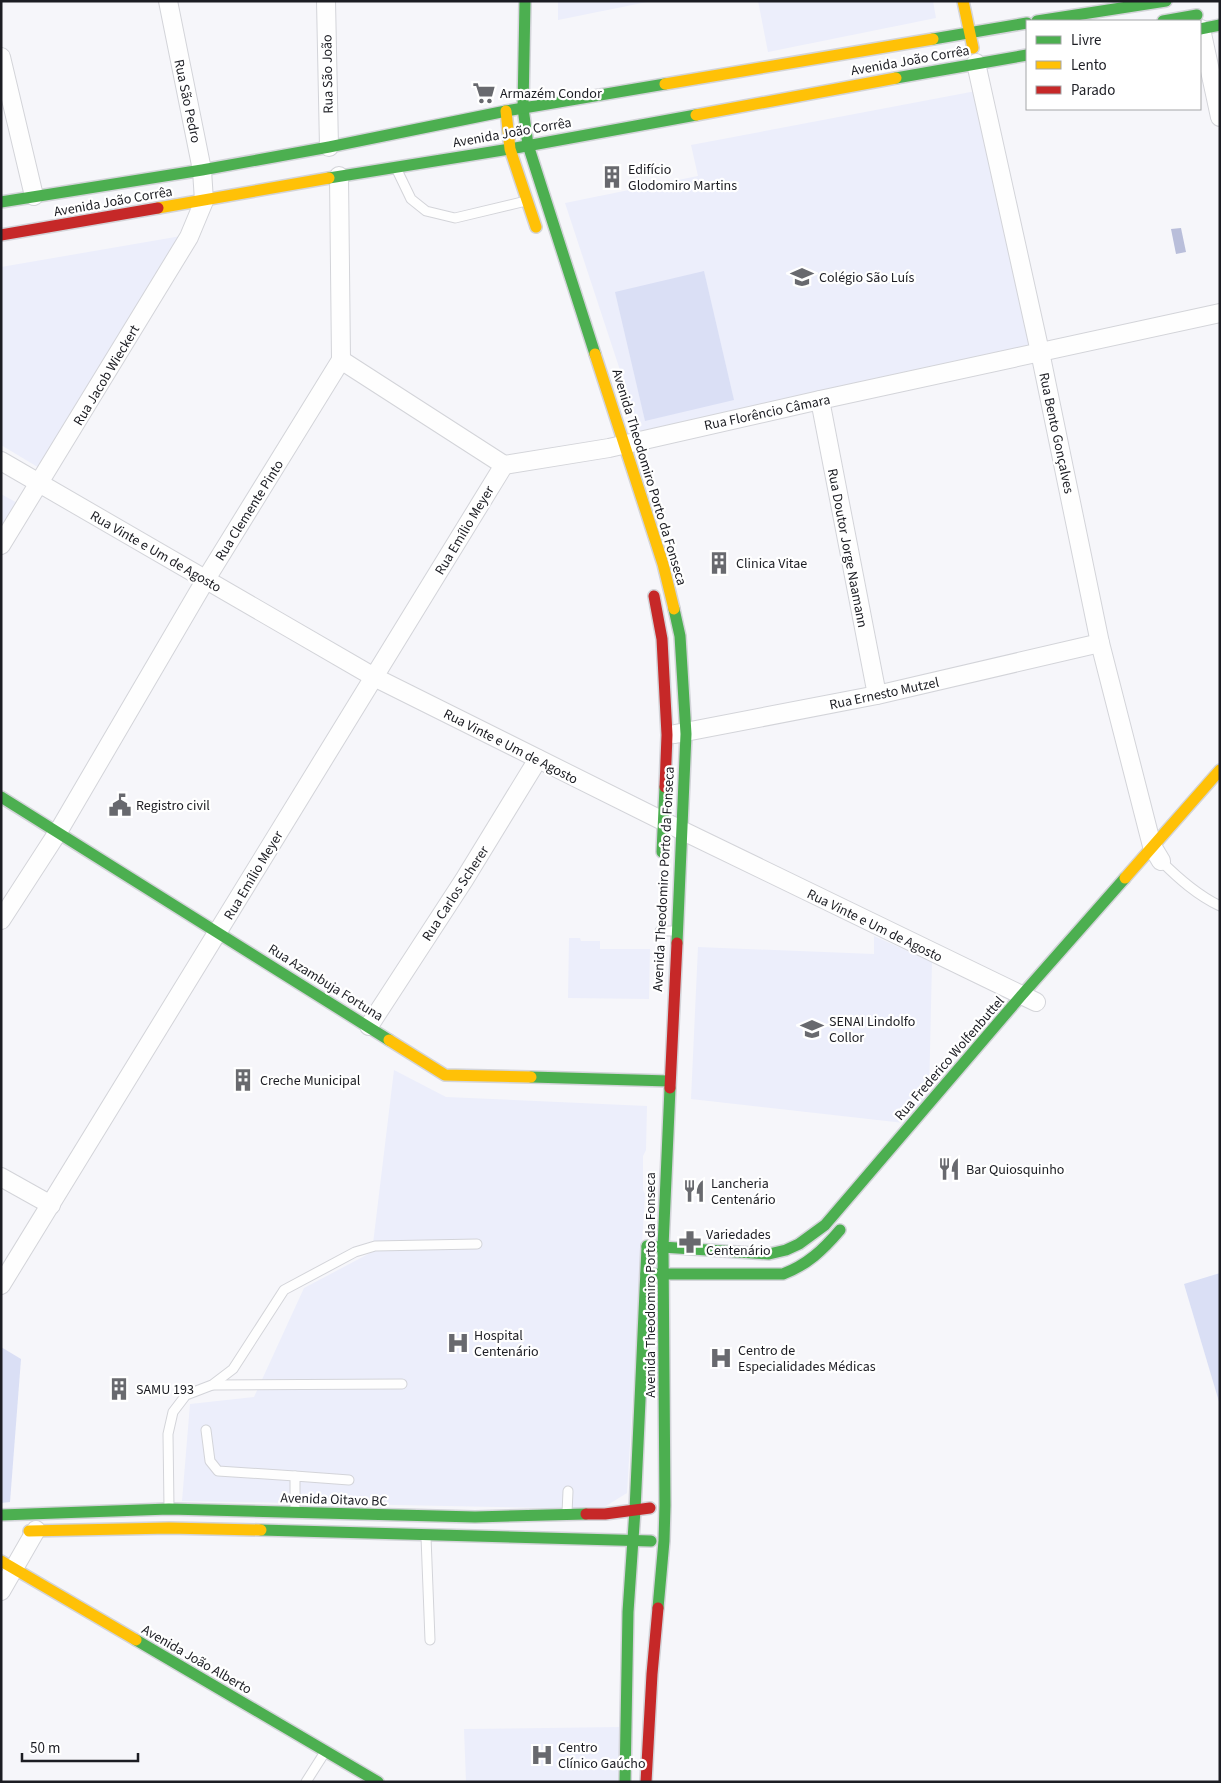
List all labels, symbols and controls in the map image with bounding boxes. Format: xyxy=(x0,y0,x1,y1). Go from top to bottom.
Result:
legend xyxy=(1026,20,1201,110)
text: Livre xyxy=(1071,30,1101,51)
street label: Rua São João xyxy=(317,34,339,114)
street label: Avenida João Corrêa xyxy=(849,41,971,81)
text: Lento xyxy=(1071,55,1107,76)
street label: Rua São Pedro xyxy=(168,58,206,145)
supermarket icon: Armazém Condor xyxy=(471,80,497,106)
text: Parado xyxy=(1071,80,1115,101)
place label: Armazém Condor xyxy=(500,84,602,104)
street label: Avenida João Corrêa xyxy=(451,113,573,153)
place label: Edifício Glodomiro Martins xyxy=(628,160,737,196)
building icon: Edifício Glodomiro Martins xyxy=(599,164,625,190)
street label: Avenida João Corrêa xyxy=(52,182,174,222)
school or university icon: Colégio São Luís xyxy=(789,264,815,290)
place label: Colégio São Luís xyxy=(819,268,914,288)
street label: Rua Jacob Wieckert xyxy=(69,321,145,430)
street label: Avenida Theodomiro Porto da Fonseca xyxy=(607,367,692,588)
street label: Rua Bento Gonçalves xyxy=(1033,371,1079,496)
street label: Rua Florêncio Câmara xyxy=(702,390,832,436)
street label: Rua Clemente Pinto xyxy=(211,456,289,565)
street label: Rua Doutor Jorge Naamann xyxy=(822,467,872,630)
street label: Rua Emílio Meyer xyxy=(430,482,499,579)
street label: Rua Vinte e Um de Agosto xyxy=(86,506,225,598)
building icon: Clinica Vitae xyxy=(706,550,732,576)
place label: Clinica Vitae xyxy=(736,554,807,574)
street label: Rua Ernesto Mutzel xyxy=(828,673,941,715)
street label: Rua Vinte e Um de Agosto xyxy=(440,704,581,790)
street label: Avenida Theodomiro Porto da Fonseca xyxy=(648,766,680,992)
public building icon: Registro civil xyxy=(107,792,133,818)
place label: Registro civil xyxy=(136,796,210,816)
street label: Rua Emílio Meyer xyxy=(219,827,288,924)
street label: Rua Carlos Scherer xyxy=(417,842,494,945)
street label: Rua Vinte e Um de Agosto xyxy=(803,884,946,967)
street label: Rua Azambuja Fortuna xyxy=(264,939,387,1026)
street label: Rua Frederico Wolfenbuttel xyxy=(890,992,1010,1125)
place label: SENAI Lindolfo Collor xyxy=(829,1012,915,1048)
school or university icon: SENAI Lindolfo Collor xyxy=(799,1016,825,1042)
building icon: Creche Municipal xyxy=(230,1067,256,1093)
place label: Creche Municipal xyxy=(260,1071,361,1091)
restaurant icon: Bar Quiosquinho xyxy=(936,1156,962,1182)
place label: Bar Quiosquinho xyxy=(966,1160,1064,1180)
street label: Avenida Theodomiro Porto da Fonseca xyxy=(641,1172,661,1398)
place label: Lancheria Centenário xyxy=(711,1174,776,1210)
restaurant icon: Lancheria Centenário xyxy=(681,1178,707,1204)
place label: Variedades Centenário xyxy=(706,1225,771,1261)
pharmacy icon: Variedades Centenário xyxy=(677,1229,703,1255)
place label: Hospital Centenário xyxy=(474,1326,539,1362)
hospital icon: Hospital Centenário xyxy=(445,1330,471,1356)
place label: Centro de Especialidades Médicas xyxy=(738,1341,876,1377)
hospital icon: Centro de Especialidades Médicas xyxy=(708,1345,734,1371)
building icon: SAMU 193 xyxy=(106,1376,132,1402)
place label: SAMU 193 xyxy=(136,1380,194,1400)
street label: Avenida Oitavo BC xyxy=(280,1488,388,1512)
street label: Avenida João Alberto xyxy=(138,1620,255,1700)
scale bar xyxy=(22,1730,139,1762)
text: 50 m xyxy=(30,1738,60,1759)
place label: Centro Clínico Gaúcho xyxy=(558,1738,645,1774)
hospital icon: Centro Clínico Gaúcho xyxy=(529,1742,555,1768)

